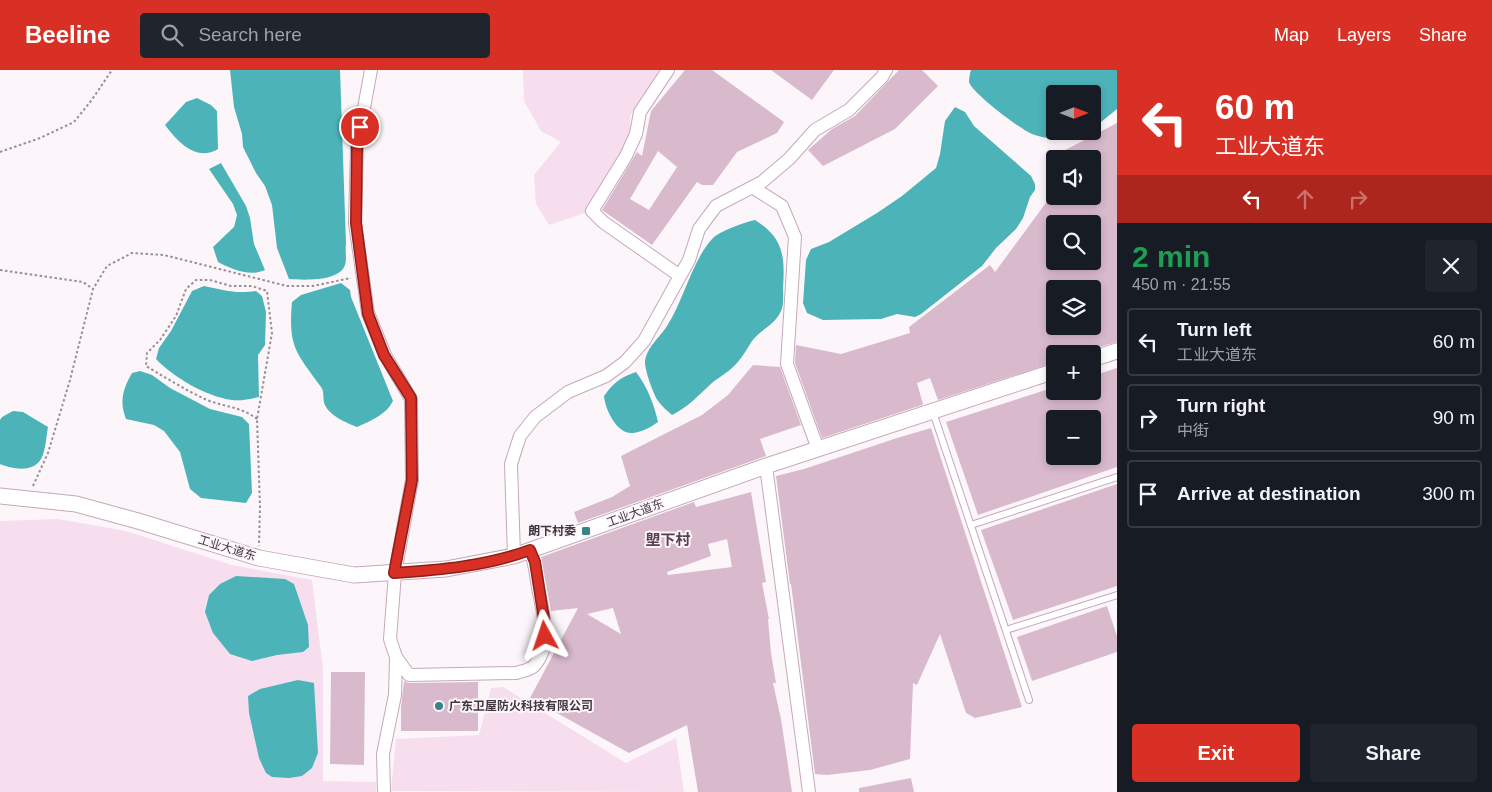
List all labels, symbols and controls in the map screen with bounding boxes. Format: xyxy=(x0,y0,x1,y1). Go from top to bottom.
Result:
search box xyxy=(140,13,490,58)
text: Beeline xyxy=(25,21,110,48)
icon: search xyxy=(158,21,186,49)
text: Search here xyxy=(198,24,302,45)
text: Map xyxy=(1274,25,1309,45)
text: Layers xyxy=(1337,25,1391,45)
text: Share xyxy=(1419,25,1467,45)
north arrow xyxy=(1046,85,1101,140)
map controls xyxy=(1046,85,1101,465)
text: 60 m xyxy=(1215,87,1295,126)
icon: left xyxy=(1132,90,1197,155)
pin xyxy=(339,106,381,148)
icon: arrive xyxy=(346,113,374,141)
text: 工业大道东 xyxy=(1215,134,1325,159)
button: sound xyxy=(1046,150,1101,205)
icon: left xyxy=(1238,185,1266,213)
icon: ahead xyxy=(1291,185,1319,213)
icon: right xyxy=(1344,185,1372,213)
button: search xyxy=(1046,215,1101,270)
text: 2 min xyxy=(1132,240,1210,273)
button: close xyxy=(1425,240,1477,292)
text: 450 m · 21:55 xyxy=(1132,276,1231,293)
button: layers xyxy=(1046,280,1101,335)
text: Turn left xyxy=(1177,319,1252,340)
icon: left xyxy=(1134,328,1162,356)
text: 60 m xyxy=(1433,331,1475,352)
button: + xyxy=(1046,345,1101,400)
text: 工业大道东 xyxy=(1177,346,1257,363)
text: Turn right xyxy=(1177,395,1265,416)
icon: right xyxy=(1134,404,1162,432)
text: 90 m xyxy=(1433,407,1475,428)
button: − xyxy=(1046,410,1101,465)
text: 中街 xyxy=(1177,422,1209,439)
icon: arrive xyxy=(1134,480,1162,508)
text: Arrive at destination xyxy=(1177,483,1361,504)
text: 300 m xyxy=(1422,483,1475,504)
street label: 工业大道东 xyxy=(604,496,666,530)
place label: 朗下村委 xyxy=(528,524,576,538)
marker: 朗下村委 xyxy=(580,525,592,537)
district label: 塱下村 xyxy=(645,531,691,548)
street label: 工业大道东 xyxy=(196,533,258,563)
position arrow xyxy=(518,609,570,661)
place label: 广东卫屋防火科技有限公司 xyxy=(449,699,593,713)
marker: 广东卫屋防火科技有限公司 xyxy=(433,700,445,712)
button: Exit xyxy=(1132,724,1300,782)
button: Share xyxy=(1310,724,1477,782)

